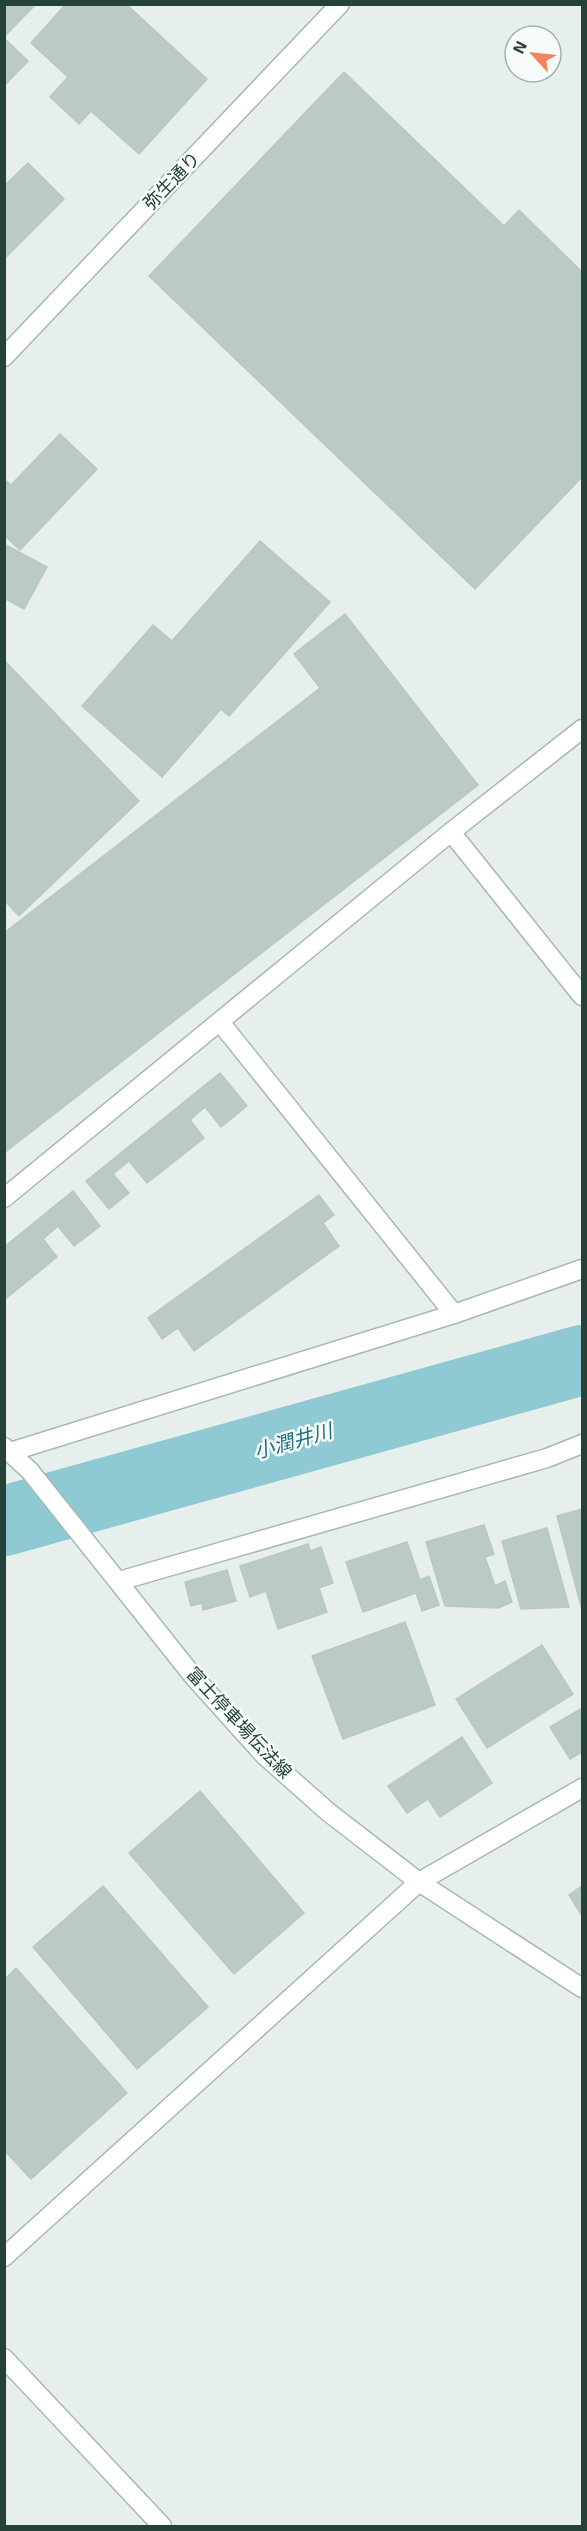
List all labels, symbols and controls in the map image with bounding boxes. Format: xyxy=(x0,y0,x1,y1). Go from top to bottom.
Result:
north arrow xyxy=(503,24,563,84)
text: N xyxy=(508,37,530,56)
street label: 弥生通り xyxy=(138,147,204,214)
water label: 小潤井川 xyxy=(251,1417,336,1463)
street label: 富士停車場伝法線 xyxy=(183,1662,297,1782)

